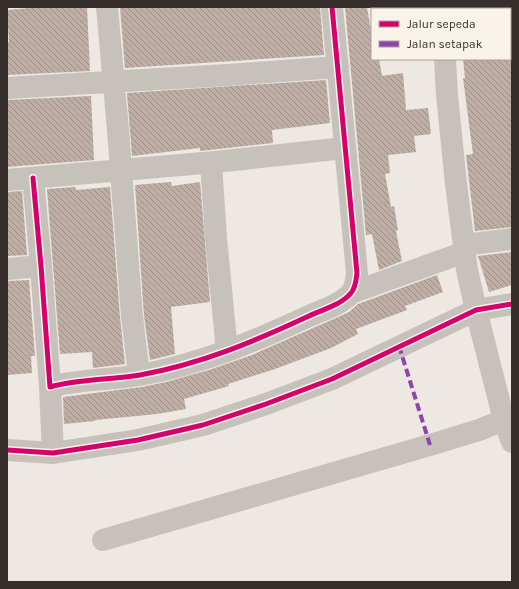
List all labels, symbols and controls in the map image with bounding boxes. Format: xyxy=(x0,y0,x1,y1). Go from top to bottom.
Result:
legend xyxy=(371,8,511,60)
text: Jalur sepeda xyxy=(407,17,476,31)
text: Jalan setapak xyxy=(407,37,483,51)

